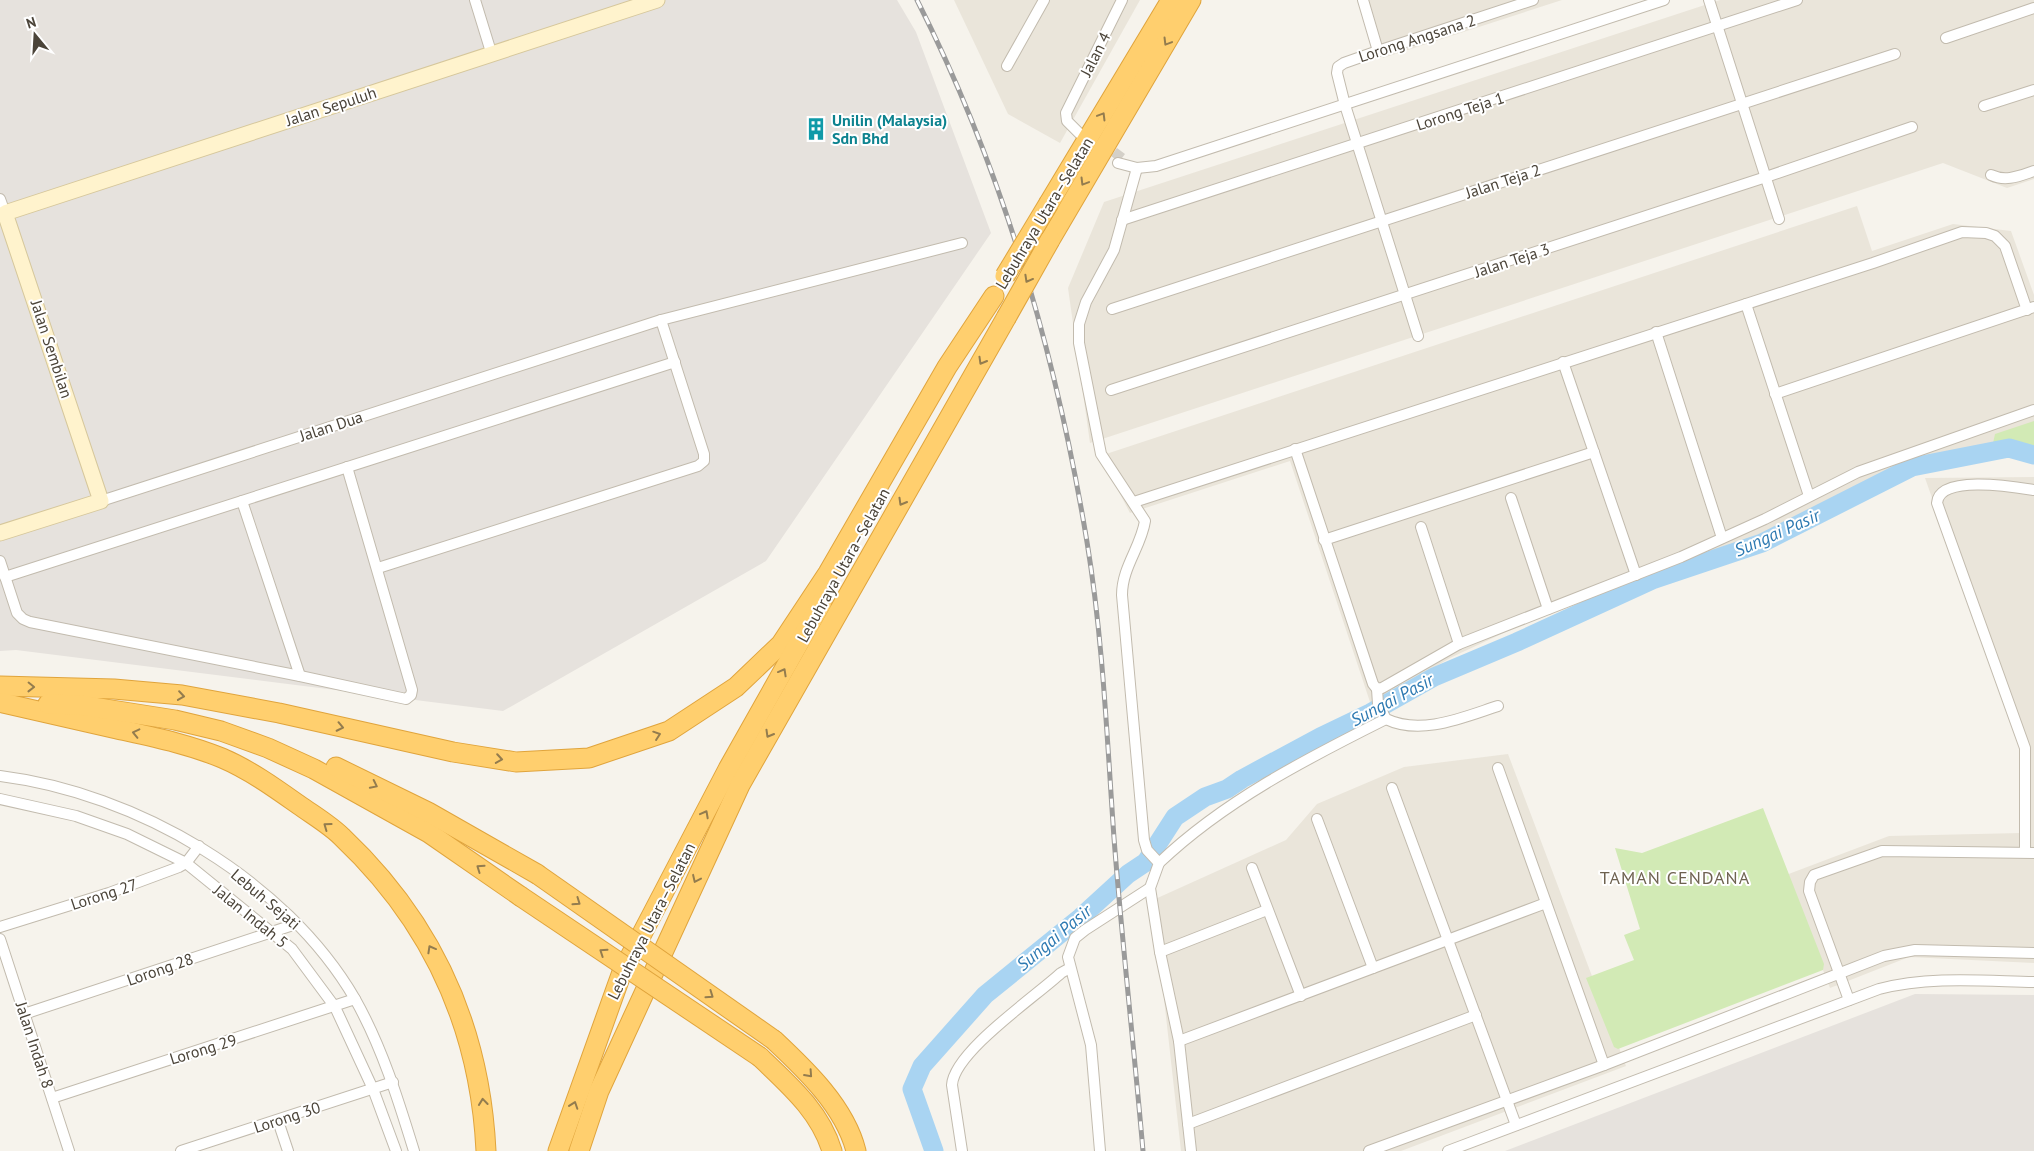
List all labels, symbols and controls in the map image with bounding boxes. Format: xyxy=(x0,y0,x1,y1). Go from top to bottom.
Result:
north arrow xyxy=(10,10,60,60)
street label: Lorong Angsana 2 xyxy=(1356,10,1478,66)
text: N xyxy=(24,13,38,33)
street label: Jalan 4 xyxy=(1075,28,1115,80)
one-way arrow xyxy=(1163,37,1173,46)
street label: Jalan Sepuluh xyxy=(282,82,379,130)
street label: Lorong Teja 1 xyxy=(1414,87,1506,135)
place label: Unilin (Malaysia) Sdn Bhd xyxy=(832,110,947,148)
one-way arrow xyxy=(1095,113,1105,122)
building icon: Unilin (Malaysia) Sdn Bhd xyxy=(803,116,829,142)
street label: Lebuhraya Utara–Selatan xyxy=(991,133,1097,293)
street label: Jalan Teja 2 xyxy=(1462,159,1543,203)
one-way arrow xyxy=(1080,176,1090,185)
street label: Jalan Teja 3 xyxy=(1471,238,1552,282)
one-way arrow xyxy=(1024,274,1034,283)
street label: Jalan Sembilan xyxy=(26,296,77,401)
one-way arrow xyxy=(978,355,988,364)
street label: Jalan Dua xyxy=(296,406,365,446)
street label: Lebuhraya Utara–Selatan xyxy=(792,484,894,646)
one-way arrow xyxy=(898,496,908,505)
water label: Sungai Pasir xyxy=(1731,503,1824,562)
one-way arrow xyxy=(777,668,787,677)
water label: Sungai Pasir xyxy=(1346,668,1438,731)
one-way arrow xyxy=(28,682,35,692)
one-way arrow xyxy=(176,690,185,700)
one-way arrow xyxy=(336,721,345,732)
one-way arrow xyxy=(132,728,141,739)
one-way arrow xyxy=(765,729,775,738)
one-way arrow xyxy=(653,730,661,740)
one-way arrow xyxy=(495,754,504,764)
one-way arrow xyxy=(369,779,378,790)
one-way arrow xyxy=(699,810,709,819)
one-way arrow xyxy=(324,822,333,832)
street label: Lebuhraya Utara–Selatan xyxy=(603,839,699,1003)
street label: Lebuh Sejati xyxy=(227,864,305,934)
one-way arrow xyxy=(476,865,486,874)
district label: TAMAN CENDANA xyxy=(1600,866,1750,889)
street label: Lorong 27 xyxy=(68,874,140,914)
one-way arrow xyxy=(692,874,703,883)
street label: Jalan Indah 5 xyxy=(209,879,292,952)
one-way arrow xyxy=(572,896,581,905)
water label: Sungai Pasir xyxy=(1011,899,1097,976)
one-way arrow xyxy=(427,946,437,955)
street label: Lorong 28 xyxy=(124,948,196,990)
one-way arrow xyxy=(599,949,609,958)
one-way arrow xyxy=(705,989,714,998)
street label: Jalan Indah 8 xyxy=(11,998,58,1091)
street label: Lorong 29 xyxy=(167,1029,239,1069)
one-way arrow xyxy=(803,1069,812,1078)
street label: Lorong 30 xyxy=(251,1097,323,1137)
one-way arrow xyxy=(478,1098,489,1106)
one-way arrow xyxy=(568,1101,578,1110)

